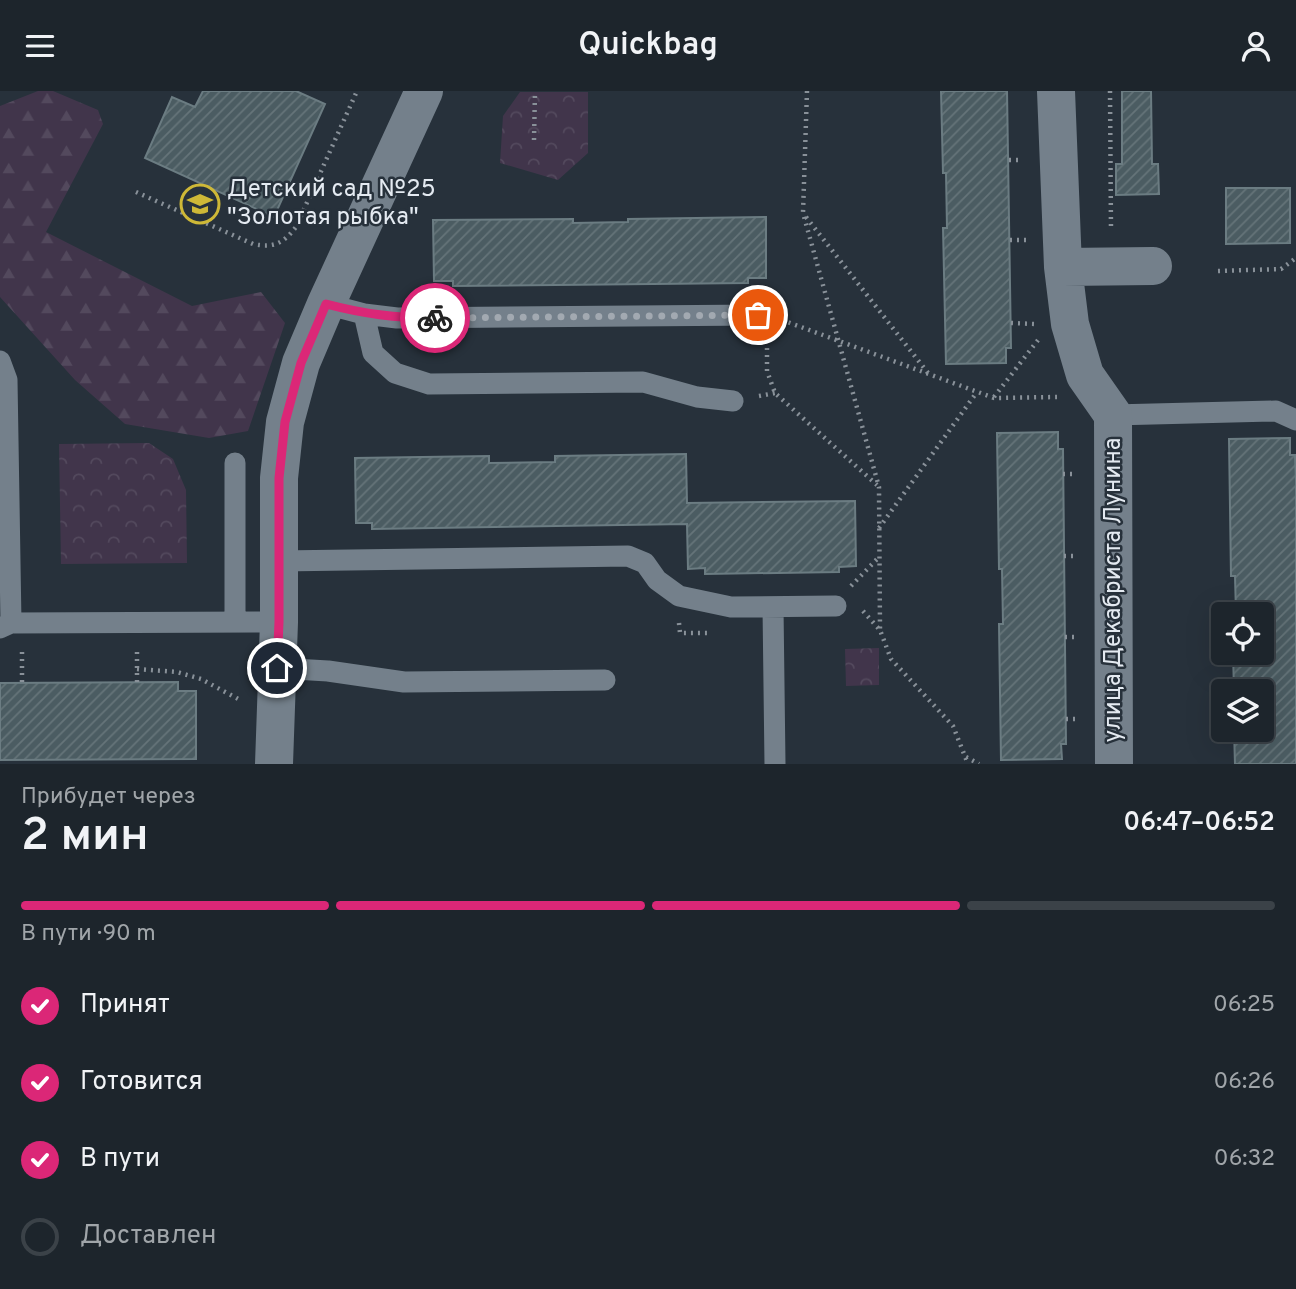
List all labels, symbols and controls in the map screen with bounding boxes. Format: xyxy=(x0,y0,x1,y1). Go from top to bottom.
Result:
text: Quickbag xyxy=(578,26,718,66)
icon: menu xyxy=(21,27,59,65)
icon: person xyxy=(1237,27,1275,65)
place label: Детский сад №25 "Золотая рыбка" xyxy=(227,175,436,233)
school or university icon: Детский сад №25 "Золотая рыбка" xyxy=(179,183,221,225)
courier xyxy=(400,283,470,353)
pin xyxy=(728,285,788,345)
icon: bag xyxy=(739,296,777,334)
icon: bike xyxy=(416,299,454,337)
street label: улица Декабриста Лунина xyxy=(1099,438,1129,742)
map controls xyxy=(1211,602,1274,742)
button: locate xyxy=(1211,602,1274,665)
pin xyxy=(247,638,307,698)
icon: home xyxy=(258,649,296,687)
button: layers xyxy=(1211,679,1274,742)
text: Прибудет через xyxy=(21,783,196,812)
text: 06:47–06:52 xyxy=(1123,807,1275,840)
text: 2 мин xyxy=(21,808,149,867)
text: В пути · 90 m xyxy=(21,920,156,949)
icon: check xyxy=(21,987,59,1025)
text: Принят xyxy=(80,989,170,1022)
text: 06:25 xyxy=(1213,991,1275,1020)
icon: check xyxy=(21,1064,59,1102)
text: Готовится xyxy=(80,1066,203,1099)
text: 06:26 xyxy=(1214,1068,1275,1097)
icon: check xyxy=(21,1141,59,1179)
text: В пути xyxy=(80,1143,160,1176)
text: 06:32 xyxy=(1214,1145,1275,1174)
text: Доставлен xyxy=(80,1220,216,1253)

